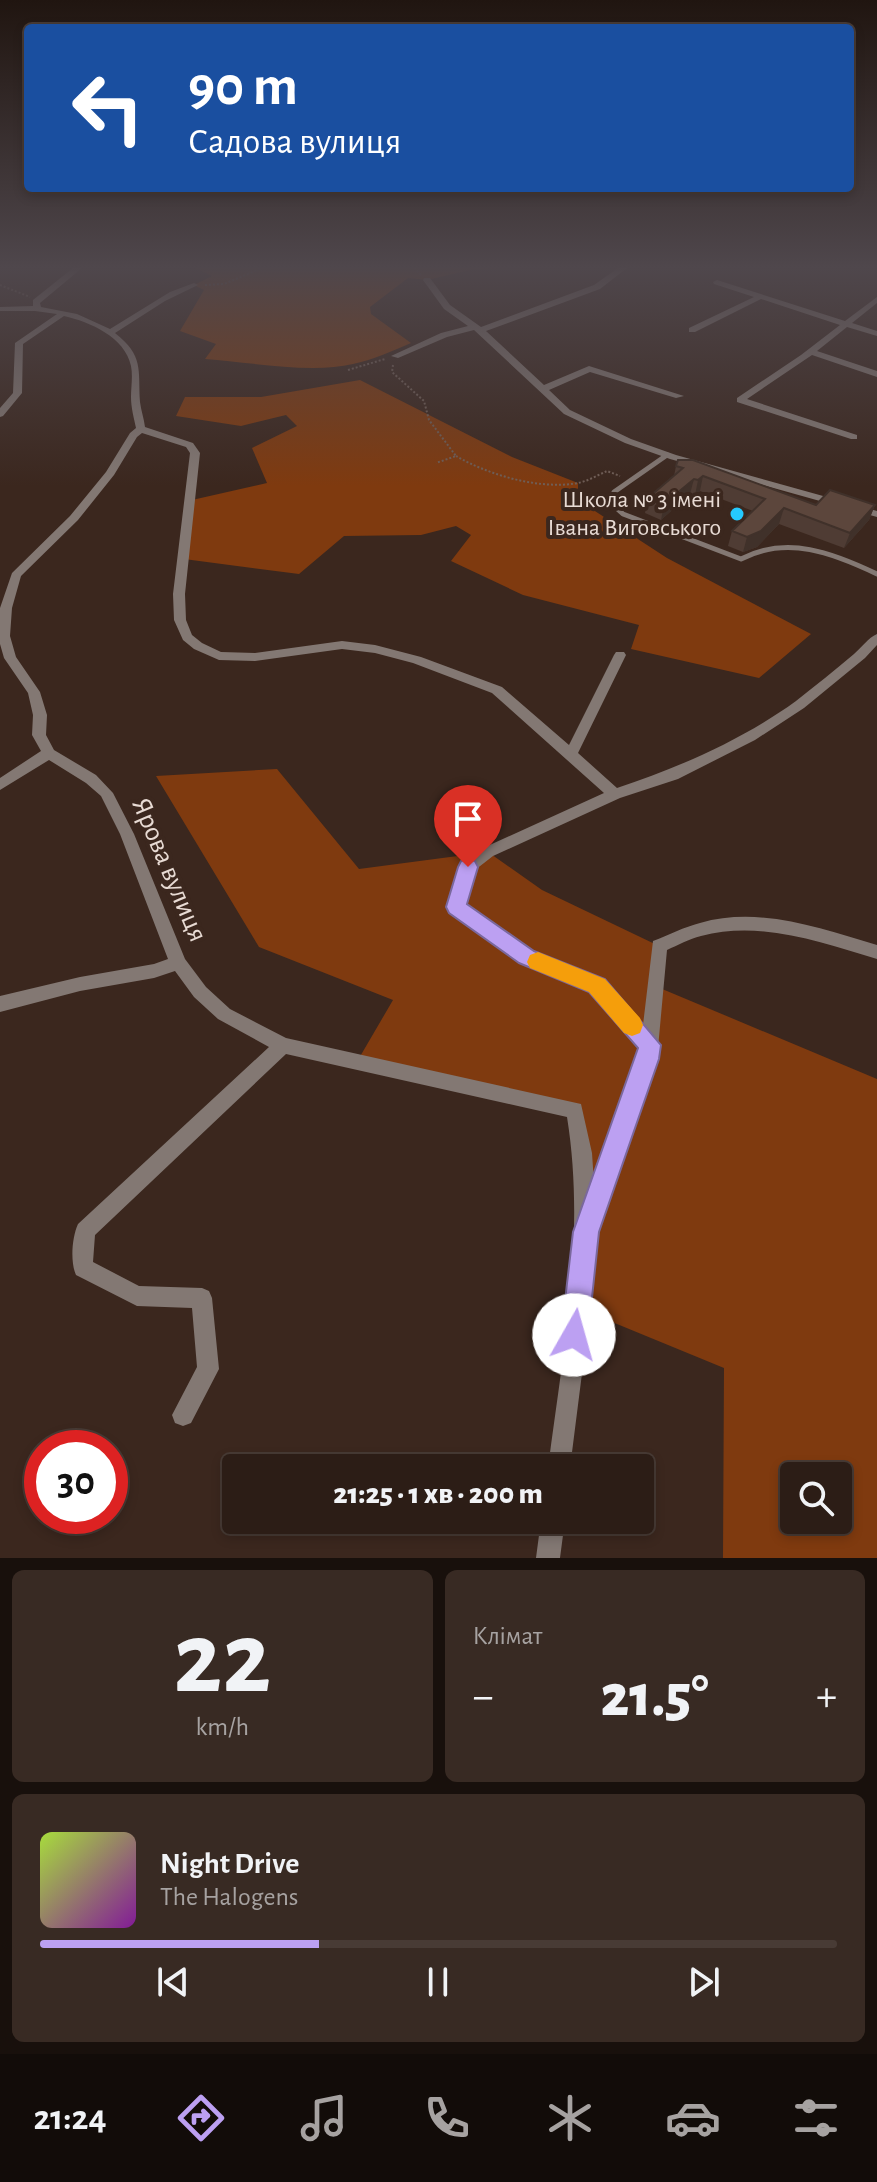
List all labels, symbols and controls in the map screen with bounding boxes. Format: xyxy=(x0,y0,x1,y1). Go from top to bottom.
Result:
icon: left xyxy=(56,56,160,160)
text: 90 m xyxy=(188,59,298,115)
text: Садова вулиця xyxy=(188,124,401,160)
place label: Школа № 3 імені Івана Виговського xyxy=(548,488,721,540)
marker: Школа № 3 імені Івана Виговського xyxy=(728,505,746,523)
pin xyxy=(434,785,502,867)
street label: Ярова вулиця xyxy=(126,794,212,946)
icon: arrive xyxy=(446,797,490,841)
position arrow xyxy=(532,1293,616,1377)
speed limit sign: 30 xyxy=(24,1430,128,1534)
map controls xyxy=(780,1462,852,1534)
button: search xyxy=(780,1462,852,1534)
text: 21:25 · 1 хв · 200 m xyxy=(333,1479,543,1509)
text: 22 xyxy=(173,1608,271,1712)
text: Клімат xyxy=(473,1623,542,1649)
text: 21.5° xyxy=(601,1667,709,1727)
text: − xyxy=(473,1675,494,1719)
text: + xyxy=(816,1675,837,1719)
text: km/h xyxy=(195,1714,249,1740)
text: Night Drive xyxy=(160,1849,299,1879)
text: The Halogens xyxy=(160,1884,298,1910)
icon: previous xyxy=(151,1960,195,2004)
icon: pause xyxy=(416,1960,460,2004)
icon: next xyxy=(682,1960,726,2004)
icon: directions xyxy=(173,2090,229,2146)
icon: music xyxy=(296,2090,352,2146)
icon: phone xyxy=(419,2090,475,2146)
icon: climate xyxy=(542,2090,598,2146)
icon: car xyxy=(665,2090,721,2146)
icon: filters xyxy=(788,2090,844,2146)
text: 21:24 xyxy=(33,2100,107,2136)

